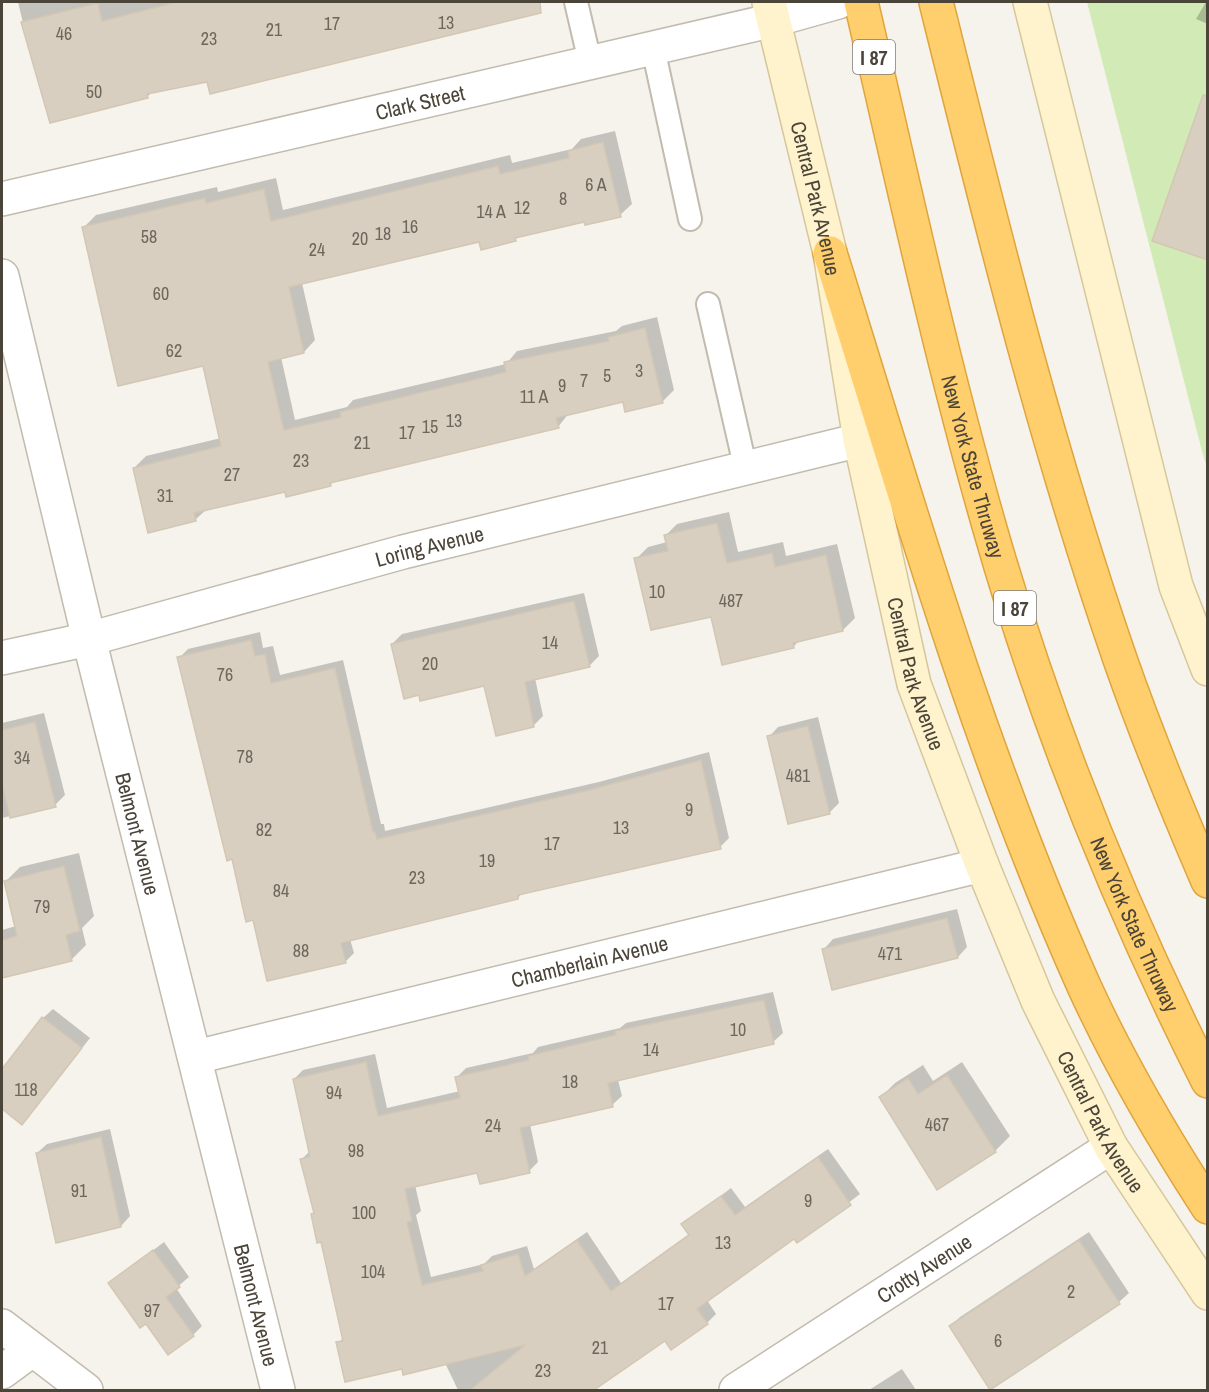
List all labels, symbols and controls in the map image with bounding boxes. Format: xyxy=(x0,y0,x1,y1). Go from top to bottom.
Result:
house number: 13 xyxy=(438,10,454,35)
house number: 17 xyxy=(324,11,340,36)
house number: 21 xyxy=(266,17,283,42)
house number: 46 xyxy=(56,21,72,46)
house number: 23 xyxy=(201,26,217,51)
road number: I 87 xyxy=(853,40,895,74)
street label: Clark Street xyxy=(372,78,468,127)
house number: 50 xyxy=(86,79,102,104)
street label: Central Park Avenue xyxy=(784,118,848,278)
house number: 6 A xyxy=(585,172,607,197)
house number: 8 xyxy=(559,186,567,211)
house number: 12 xyxy=(514,195,530,220)
house number: 14 A xyxy=(476,199,506,224)
house number: 16 xyxy=(402,214,418,239)
house number: 18 xyxy=(375,221,391,246)
house number: 58 xyxy=(141,224,157,249)
house number: 20 xyxy=(352,226,368,251)
house number: 24 xyxy=(309,237,325,262)
house number: 60 xyxy=(153,281,169,306)
house number: 62 xyxy=(166,338,182,363)
house number: 3 xyxy=(635,358,643,383)
house number: 5 xyxy=(603,363,611,388)
house number: 7 xyxy=(580,368,588,393)
street label: New York State Thruway xyxy=(935,372,1012,562)
house number: 9 xyxy=(558,373,566,398)
house number: 11 A xyxy=(520,384,548,409)
house number: 13 xyxy=(446,408,462,433)
house number: 15 xyxy=(422,414,438,439)
house number: 17 xyxy=(399,420,415,445)
house number: 21 xyxy=(354,430,371,455)
house number: 23 xyxy=(293,448,309,473)
house number: 27 xyxy=(224,462,240,487)
house number: 31 xyxy=(157,483,174,508)
street label: Loring Avenue xyxy=(372,518,487,574)
house number: 10 xyxy=(649,579,665,604)
house number: 487 xyxy=(719,588,743,613)
road number: I 87 xyxy=(994,591,1036,625)
street label: Central Park Avenue xyxy=(881,594,952,754)
house number: 14 xyxy=(542,630,558,655)
house number: 20 xyxy=(422,651,438,676)
house number: 76 xyxy=(217,662,233,687)
house number: 78 xyxy=(237,744,253,769)
house number: 34 xyxy=(14,745,30,770)
house number: 481 xyxy=(786,763,811,788)
street label: Belmont Avenue xyxy=(109,769,167,898)
house number: 9 xyxy=(685,797,693,822)
house number: 13 xyxy=(613,815,629,840)
house number: 82 xyxy=(256,817,272,842)
house number: 17 xyxy=(544,831,560,856)
street label: New York State Thruway xyxy=(1084,832,1187,1017)
house number: 19 xyxy=(479,848,495,873)
house number: 23 xyxy=(409,865,425,890)
house number: 84 xyxy=(273,878,289,903)
house number: 79 xyxy=(34,894,50,919)
street label: Chamberlain Avenue xyxy=(508,928,671,994)
house number: 88 xyxy=(293,938,309,963)
house number: 471 xyxy=(878,941,903,966)
house number: 10 xyxy=(730,1017,746,1042)
house number: 14 xyxy=(643,1037,659,1062)
street label: Central Park Avenue xyxy=(1051,1046,1152,1198)
house number: 18 xyxy=(562,1069,578,1094)
house number: 118 xyxy=(14,1077,38,1102)
house number: 94 xyxy=(326,1080,342,1105)
house number: 467 xyxy=(925,1112,949,1137)
house number: 24 xyxy=(485,1113,501,1138)
house number: 98 xyxy=(348,1138,364,1163)
house number: 91 xyxy=(71,1178,88,1203)
house number: 9 xyxy=(804,1188,812,1213)
house number: 100 xyxy=(352,1200,376,1225)
street label: Crotty Avenue xyxy=(871,1227,977,1310)
house number: 13 xyxy=(715,1230,731,1255)
street label: Belmont Avenue xyxy=(227,1241,286,1369)
house number: 104 xyxy=(361,1259,385,1284)
house number: 2 xyxy=(1067,1279,1075,1304)
house number: 17 xyxy=(658,1291,674,1316)
house number: 97 xyxy=(144,1298,160,1323)
house number: 6 xyxy=(994,1328,1002,1353)
house number: 21 xyxy=(592,1335,609,1360)
house number: 23 xyxy=(535,1358,551,1383)

